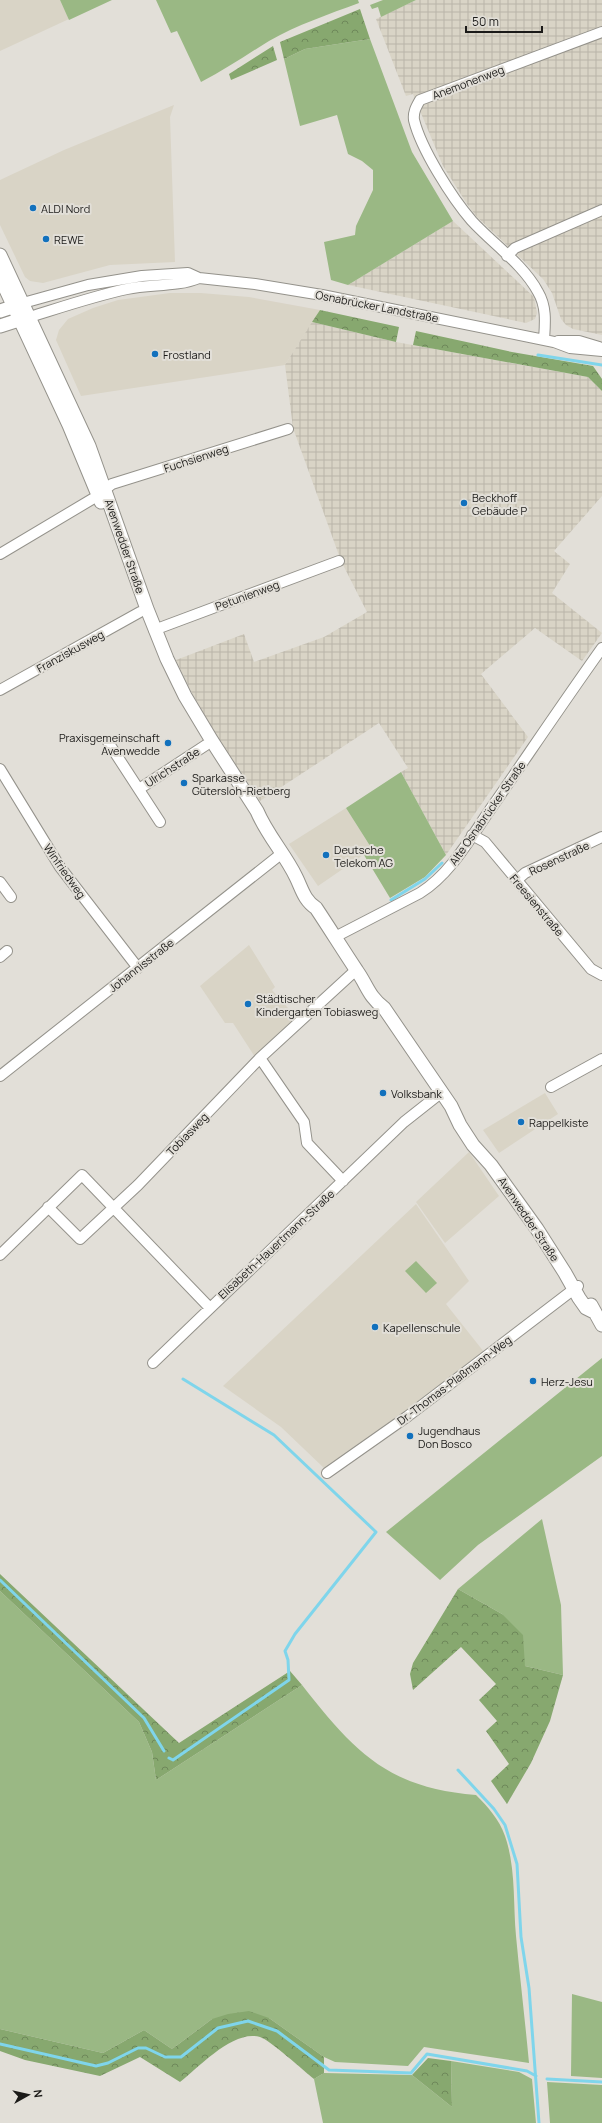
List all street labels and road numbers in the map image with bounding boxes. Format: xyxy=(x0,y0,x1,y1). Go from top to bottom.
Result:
street label: Anemonenweg xyxy=(430,61,506,103)
street label: Osnabrücker Landstraße xyxy=(314,287,440,325)
street label: Fuchsienweg xyxy=(162,441,230,475)
street label: Avenwedder Straße xyxy=(102,497,148,596)
street label: Petunienweg xyxy=(213,576,281,614)
street label: Franziskusweg xyxy=(34,626,106,676)
street label: Ulrichstraße xyxy=(142,743,203,790)
street label: Alte Osnabrücker Straße xyxy=(445,758,529,868)
street label: Rosenstraße xyxy=(526,837,592,879)
street label: Winfriedweg xyxy=(41,841,89,901)
street label: Freesienstraße xyxy=(507,871,568,940)
street label: Johannisstraße xyxy=(105,935,177,995)
street label: Tobiasweg xyxy=(163,1109,211,1159)
street label: Avenwedder Straße xyxy=(495,1174,563,1265)
street label: Elisabeth-Hauertmann-Straße xyxy=(215,1186,338,1302)
street label: Dr.-Thomas-Plaßmann-Weg xyxy=(394,1332,514,1428)

